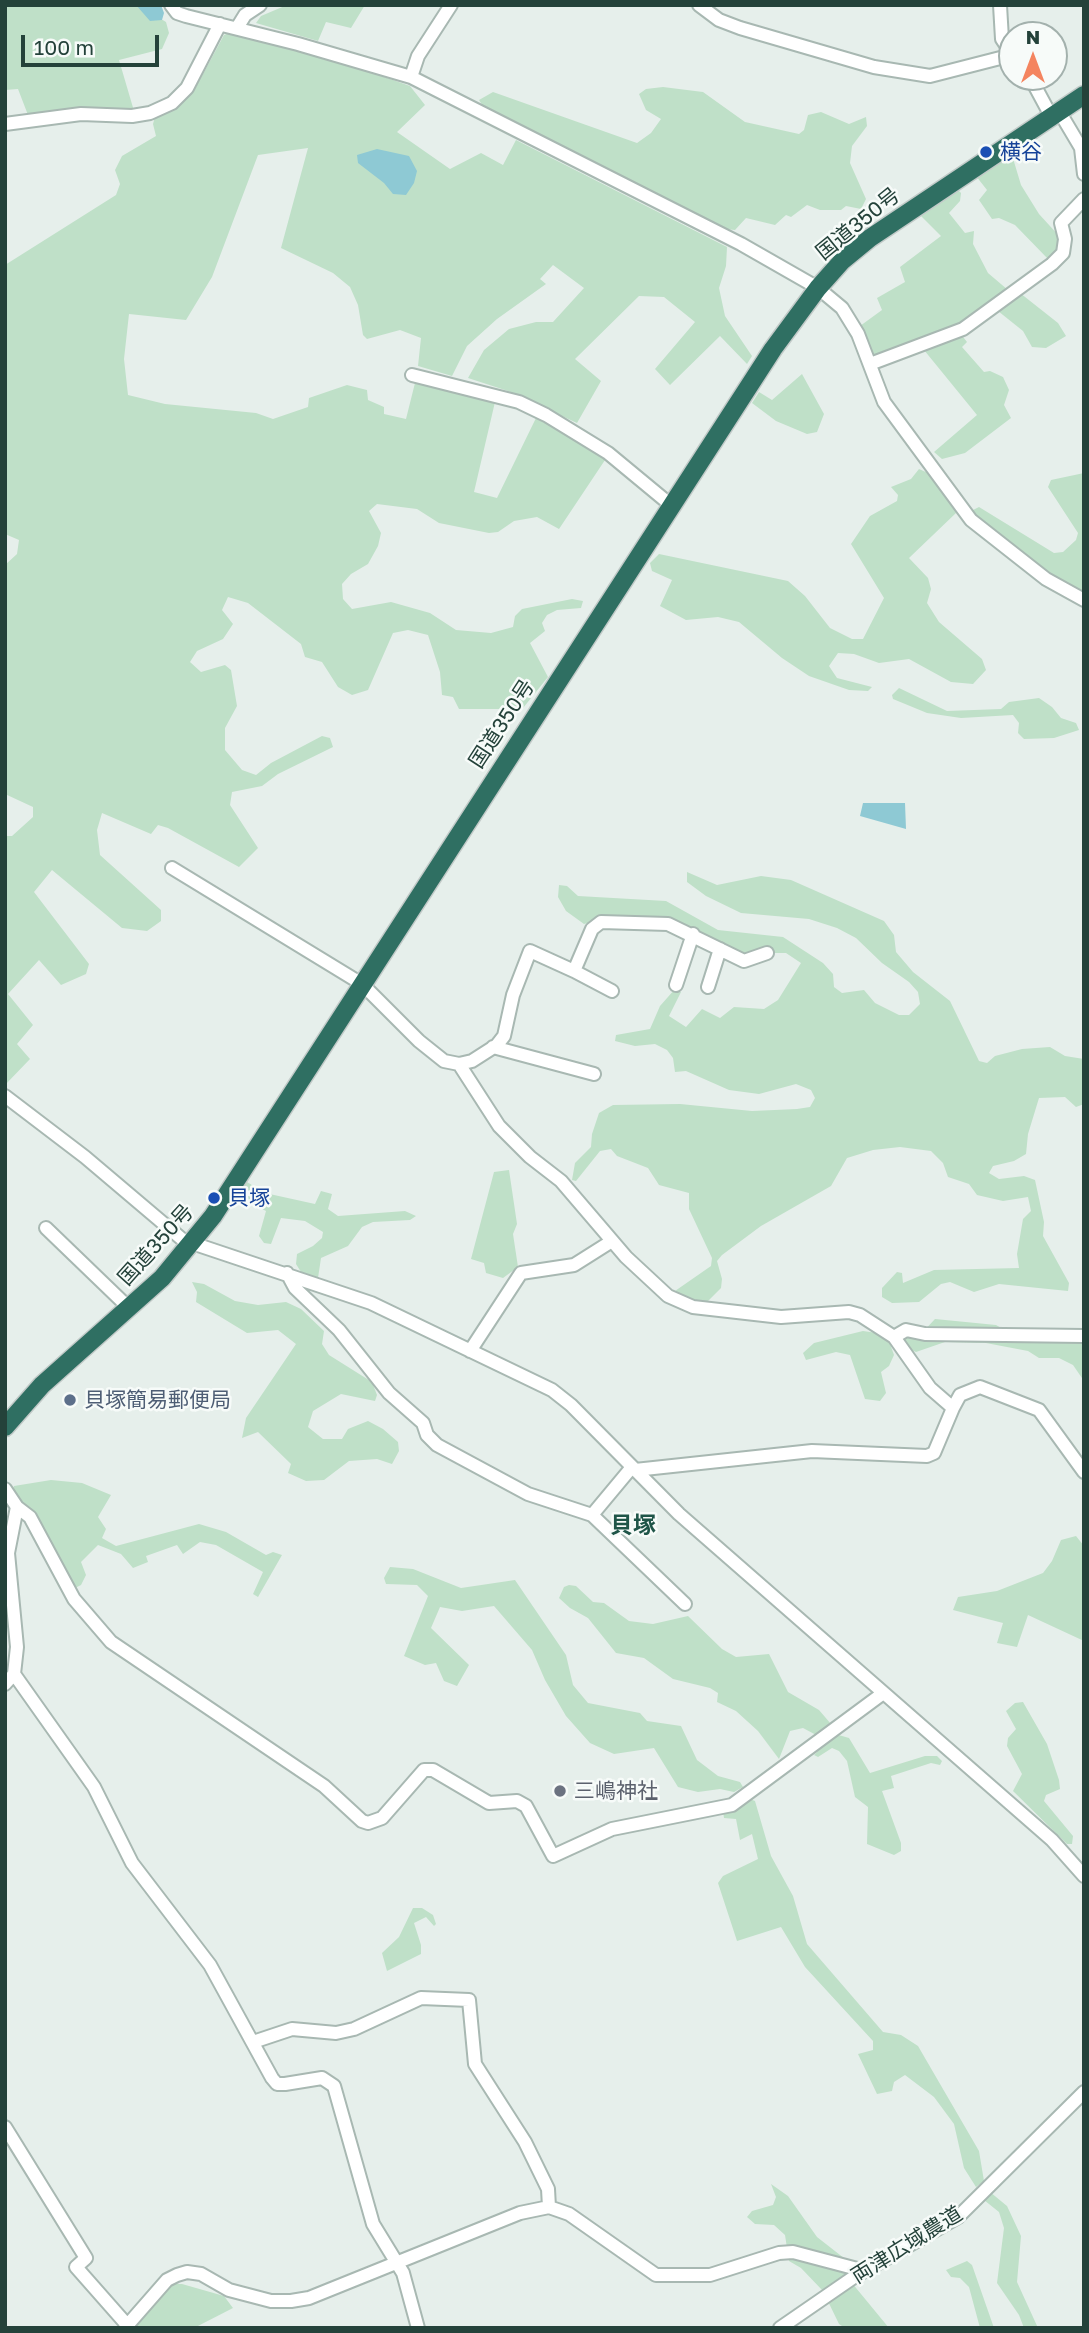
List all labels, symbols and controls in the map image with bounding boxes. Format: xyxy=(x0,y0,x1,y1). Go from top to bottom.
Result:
scale bar xyxy=(24,21,163,65)
north arrow xyxy=(998,21,1068,91)
text: N xyxy=(1026,25,1040,48)
text: 100 m xyxy=(34,34,94,60)
place label: 横谷 xyxy=(1000,139,1042,165)
marker: 横谷 xyxy=(978,144,994,160)
street label: 国道350号 xyxy=(811,183,905,265)
street label: 国道350号 xyxy=(464,675,540,773)
place label: 貝塚 xyxy=(228,1185,270,1211)
marker: 貝塚 xyxy=(206,1190,222,1206)
street label: 国道350号 xyxy=(113,1199,199,1291)
place label: 貝塚簡易郵便局 xyxy=(84,1387,231,1413)
marker: 貝塚簡易郵便局 xyxy=(62,1392,78,1408)
district label: 貝塚 xyxy=(610,1512,656,1540)
place label: 三嶋神社 xyxy=(574,1778,658,1804)
marker: 三嶋神社 xyxy=(552,1783,568,1799)
street label: 両津広域農道 xyxy=(847,2201,967,2289)

